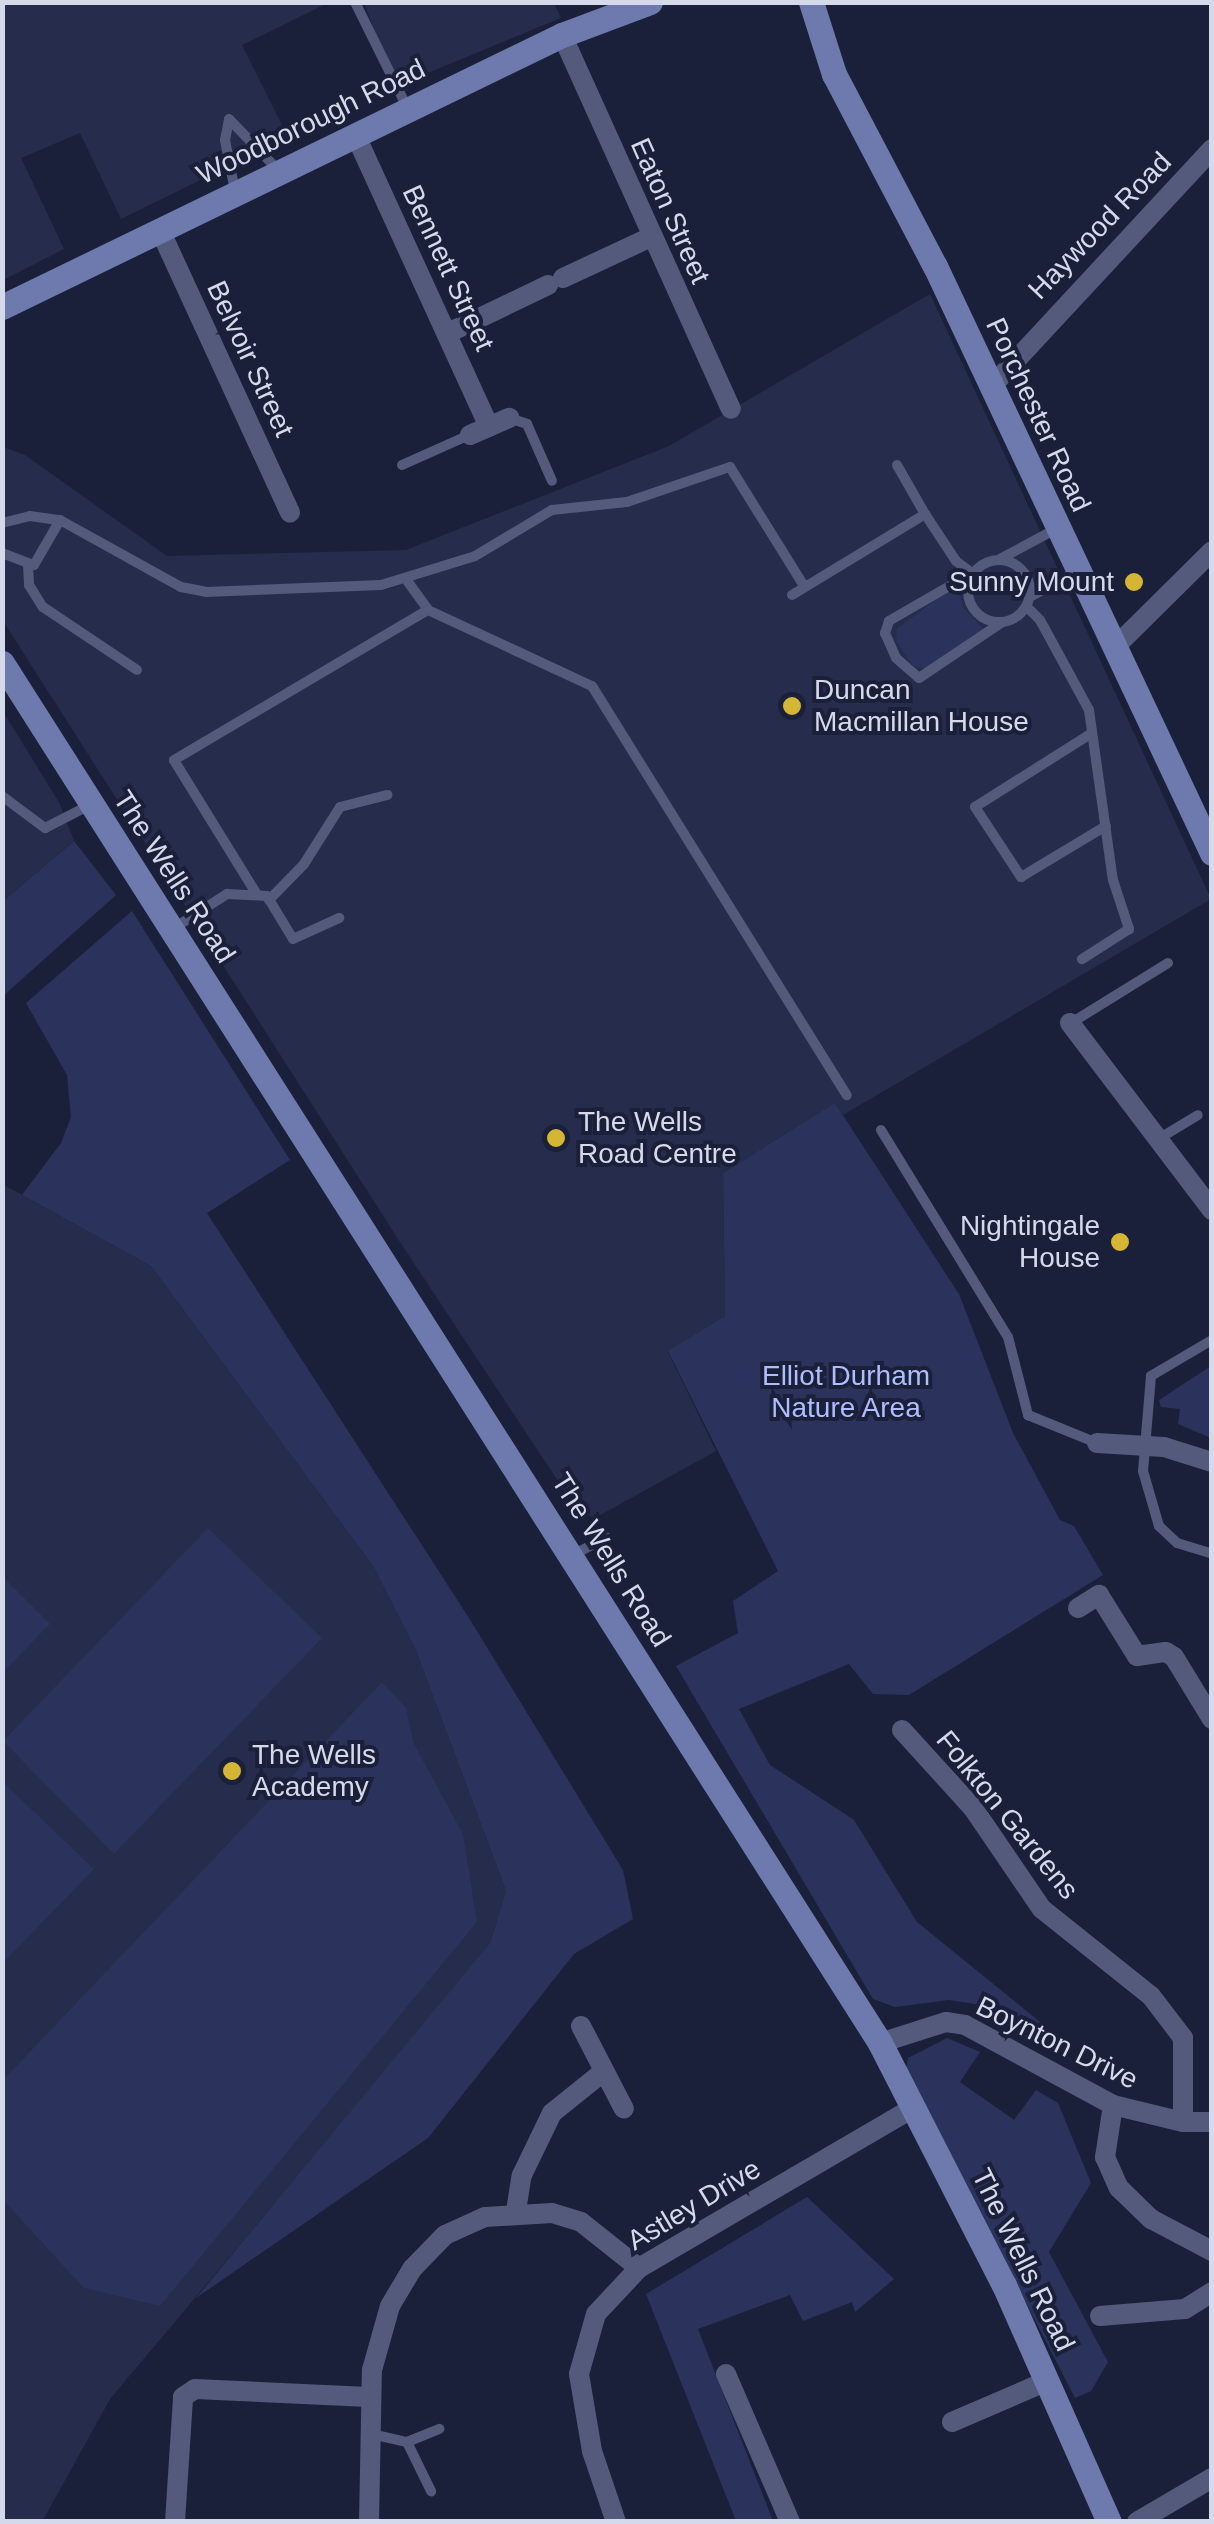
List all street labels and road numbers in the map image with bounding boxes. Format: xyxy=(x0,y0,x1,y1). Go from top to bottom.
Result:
street label: Woodborough Road xyxy=(191,52,431,192)
street label: Eaton Street xyxy=(623,133,717,289)
street label: Haywood Road xyxy=(1021,145,1179,307)
street label: Bennett Street xyxy=(395,180,501,356)
street label: Belvoir Street xyxy=(199,276,301,442)
street label: Porchester Road xyxy=(978,313,1098,517)
street label: The Wells Road xyxy=(106,785,242,969)
street label: The Wells Road xyxy=(544,1467,678,1653)
street label: Folkton Gardens xyxy=(929,1724,1085,1906)
street label: Boynton Drive xyxy=(971,1989,1143,2097)
street label: Astley Drive xyxy=(621,2152,767,2258)
street label: The Wells Road xyxy=(964,2163,1082,2357)

